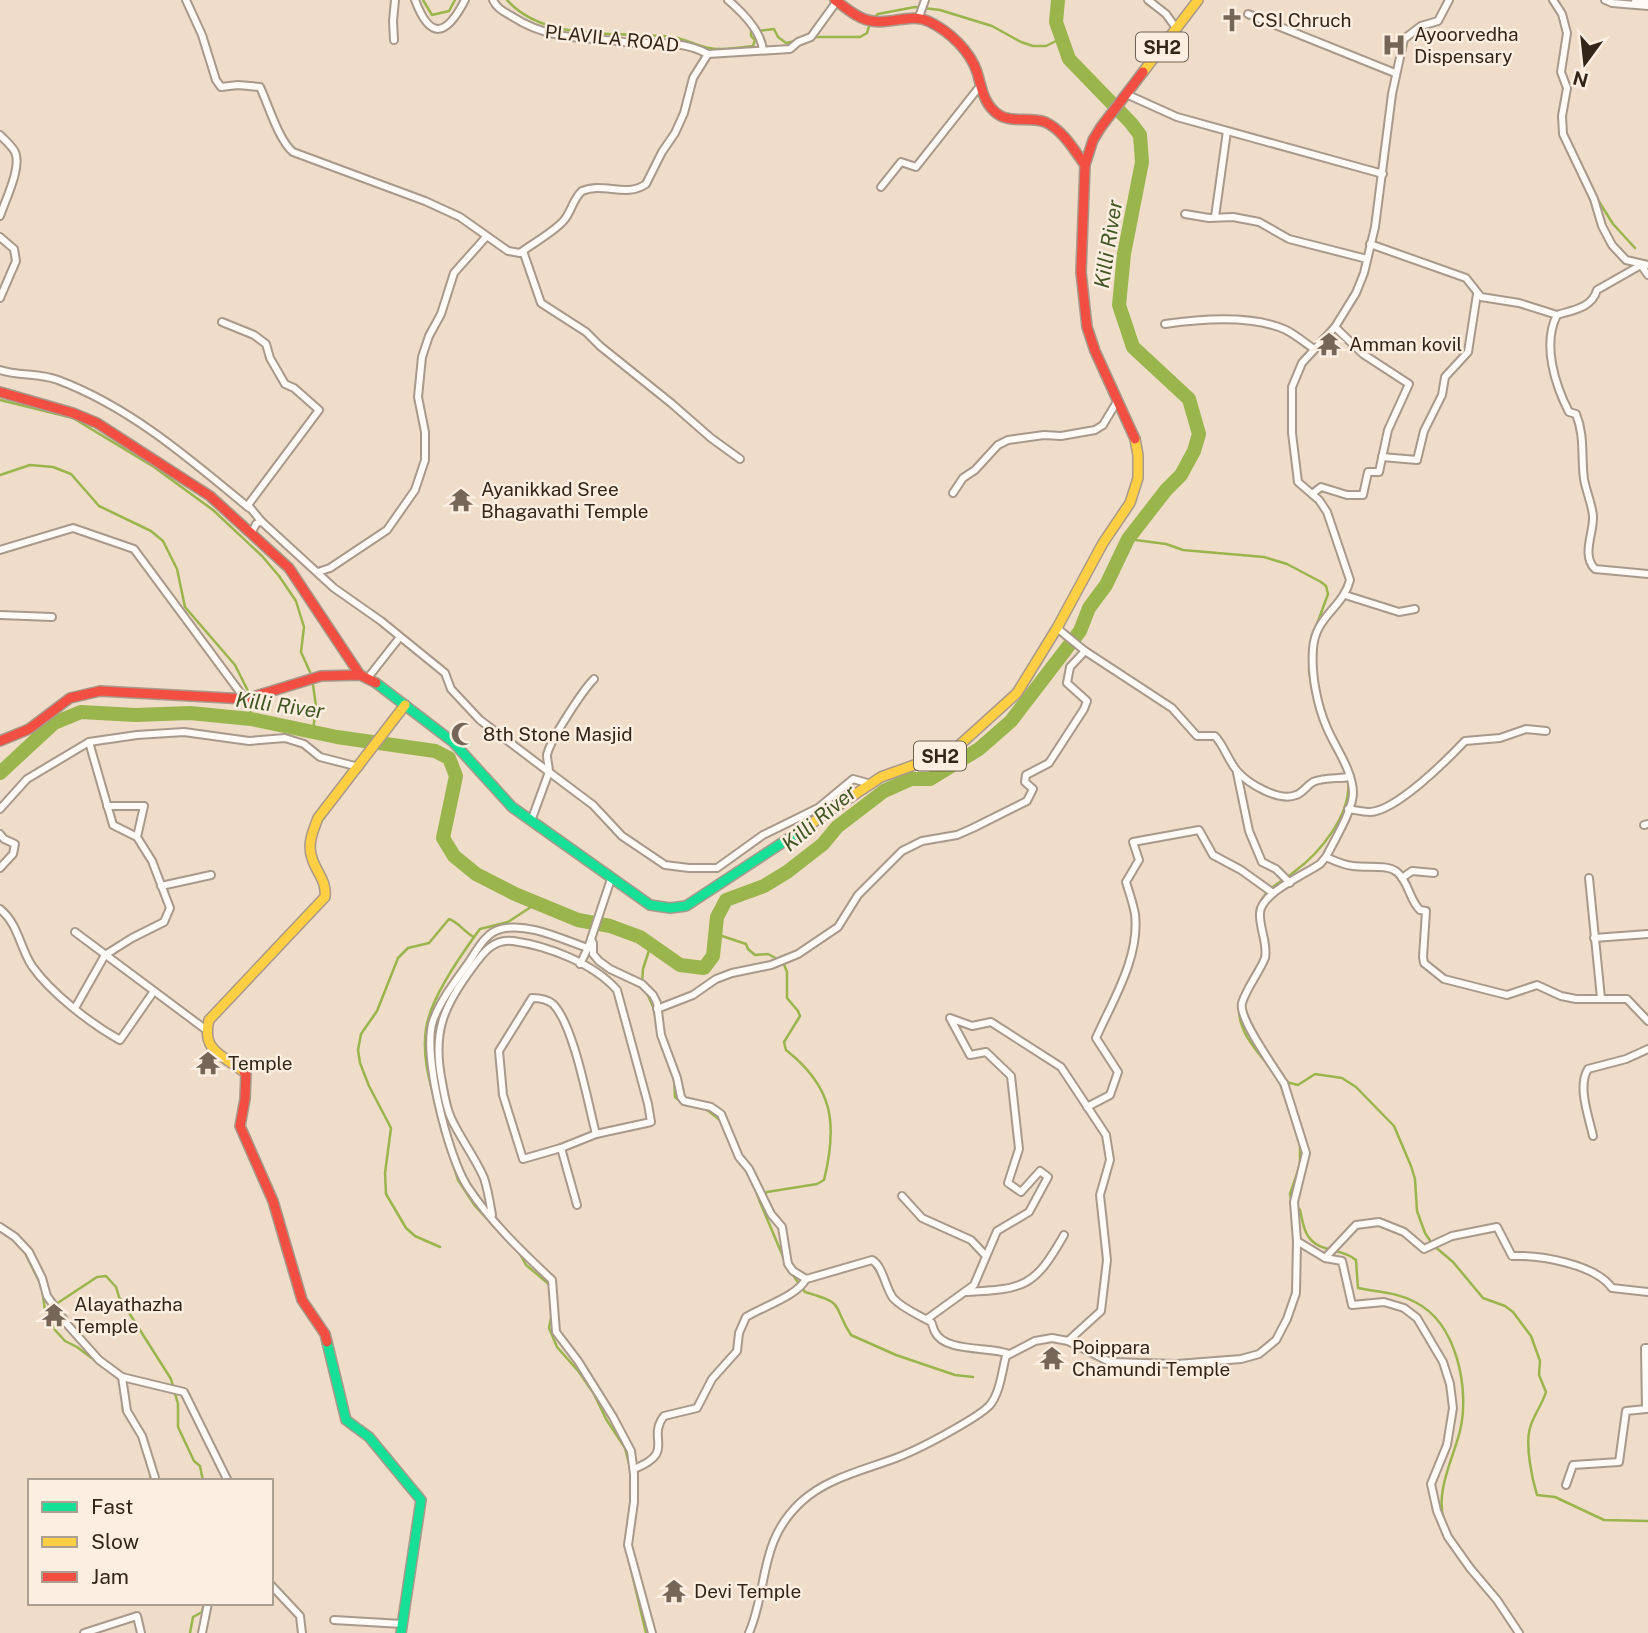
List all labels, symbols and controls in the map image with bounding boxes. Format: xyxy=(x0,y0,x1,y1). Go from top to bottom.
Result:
church icon: CSI Chruch xyxy=(1218,6,1246,34)
place label: CSI Chruch xyxy=(1252,9,1351,31)
street label: PLAVILA ROAD xyxy=(544,20,680,56)
place label: Ayoorvedha Dispensary xyxy=(1414,23,1519,67)
north arrow xyxy=(1550,28,1620,98)
hospital icon: Ayoorvedha Dispensary xyxy=(1380,31,1408,59)
road number: SH2 xyxy=(1136,32,1188,62)
text: N xyxy=(1571,67,1591,92)
water label: Killi River xyxy=(1089,197,1128,290)
temple icon: Amman kovil xyxy=(1315,330,1343,358)
place label: Amman kovil xyxy=(1349,333,1462,355)
place label: Ayanikkad Sree Bhagavathi Temple xyxy=(481,478,649,522)
temple icon: Ayanikkad Sree Bhagavathi Temple xyxy=(447,486,475,514)
water label: Killi River xyxy=(234,686,327,724)
mosque icon: 8th Stone Masjid xyxy=(449,720,477,748)
place label: 8th Stone Masjid xyxy=(483,723,633,745)
road number: SH2 xyxy=(914,742,966,770)
water label: Killi River xyxy=(777,779,862,856)
temple icon: Temple xyxy=(194,1049,222,1077)
place label: Temple xyxy=(228,1052,293,1074)
place label: Alayathazha Temple xyxy=(74,1293,183,1337)
temple icon: Alayathazha Temple xyxy=(40,1301,68,1329)
place label: Poippara Chamundi Temple xyxy=(1072,1336,1230,1380)
temple icon: Poippara Chamundi Temple xyxy=(1038,1344,1066,1372)
legend xyxy=(28,1479,273,1605)
text: Fast xyxy=(91,1494,133,1519)
text: Slow xyxy=(91,1529,139,1554)
text: Jam xyxy=(91,1564,129,1589)
temple icon: Devi Temple xyxy=(660,1577,688,1605)
place label: Devi Temple xyxy=(694,1580,801,1602)

